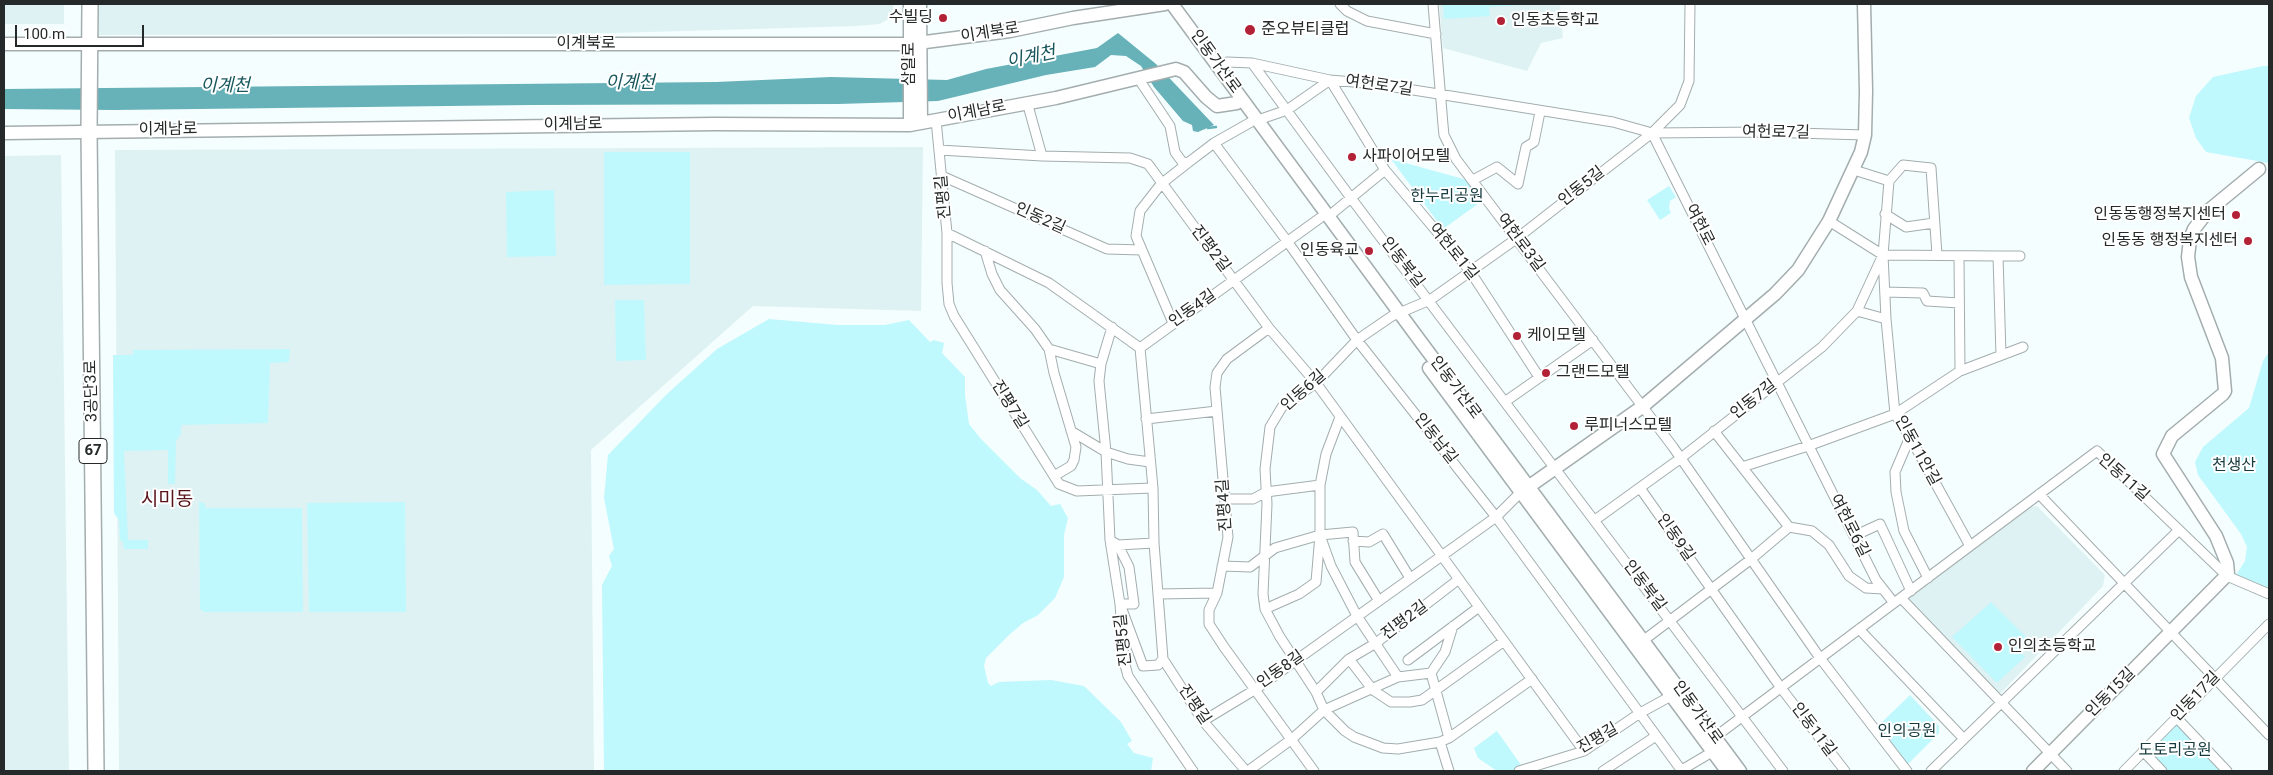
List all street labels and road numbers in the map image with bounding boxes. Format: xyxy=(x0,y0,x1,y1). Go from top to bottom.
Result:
street label: 이계북로 xyxy=(959,19,1021,47)
street label: 인동가산로 xyxy=(1186,27,1244,97)
street label: 이계북로 xyxy=(557,34,615,54)
street label: 삼일로 xyxy=(900,42,920,86)
street label: 여헌로7길 xyxy=(1344,72,1414,100)
street label: 이계남로 xyxy=(946,97,1008,127)
street label: 이계남로 xyxy=(543,115,603,135)
street label: 이계남로 xyxy=(138,120,198,140)
street label: 여헌로7길 xyxy=(1742,123,1810,143)
street label: 인동5길 xyxy=(1555,163,1609,211)
street label: 진평길 xyxy=(933,174,955,220)
street label: 인동2길 xyxy=(1012,199,1068,239)
street label: 여헌로 xyxy=(1680,201,1718,249)
street label: 여헌로3길 xyxy=(1492,210,1548,276)
street label: 여헌로1길 xyxy=(1424,220,1482,284)
street label: 진평2길 xyxy=(1186,222,1234,276)
street label: 인동북길 xyxy=(1376,234,1428,292)
street label: 인동4길 xyxy=(1166,286,1220,332)
street label: 인동가산로 xyxy=(1425,353,1485,423)
street label: 3공단3로 xyxy=(82,360,102,422)
street label: 인동6길 xyxy=(1278,366,1330,416)
street label: 인동7길 xyxy=(1727,376,1781,424)
street label: 진평7길 xyxy=(987,377,1031,433)
street label: 인동남길 xyxy=(1409,410,1461,468)
street label: 인동11안길 xyxy=(1890,413,1944,489)
road number: 67 xyxy=(79,438,107,464)
street label: 인동11길 xyxy=(2093,450,2153,506)
street label: 진평4길 xyxy=(1214,478,1236,532)
street label: 여헌로6길 xyxy=(1825,491,1873,561)
street label: 인동9길 xyxy=(1652,511,1698,565)
street label: 인동북길 xyxy=(1619,557,1669,615)
street label: 진평2길 xyxy=(1378,597,1432,645)
street label: 진평5길 xyxy=(1112,613,1136,667)
street label: 인동8길 xyxy=(1254,647,1308,693)
street label: 인동15길 xyxy=(2082,664,2140,722)
street label: 인동17길 xyxy=(2168,668,2224,726)
street label: 인동가산로 xyxy=(1668,678,1726,748)
street label: 진평길 xyxy=(1174,681,1214,729)
street label: 인동11길 xyxy=(1787,699,1839,761)
street label: 진평길 xyxy=(1574,720,1622,758)

